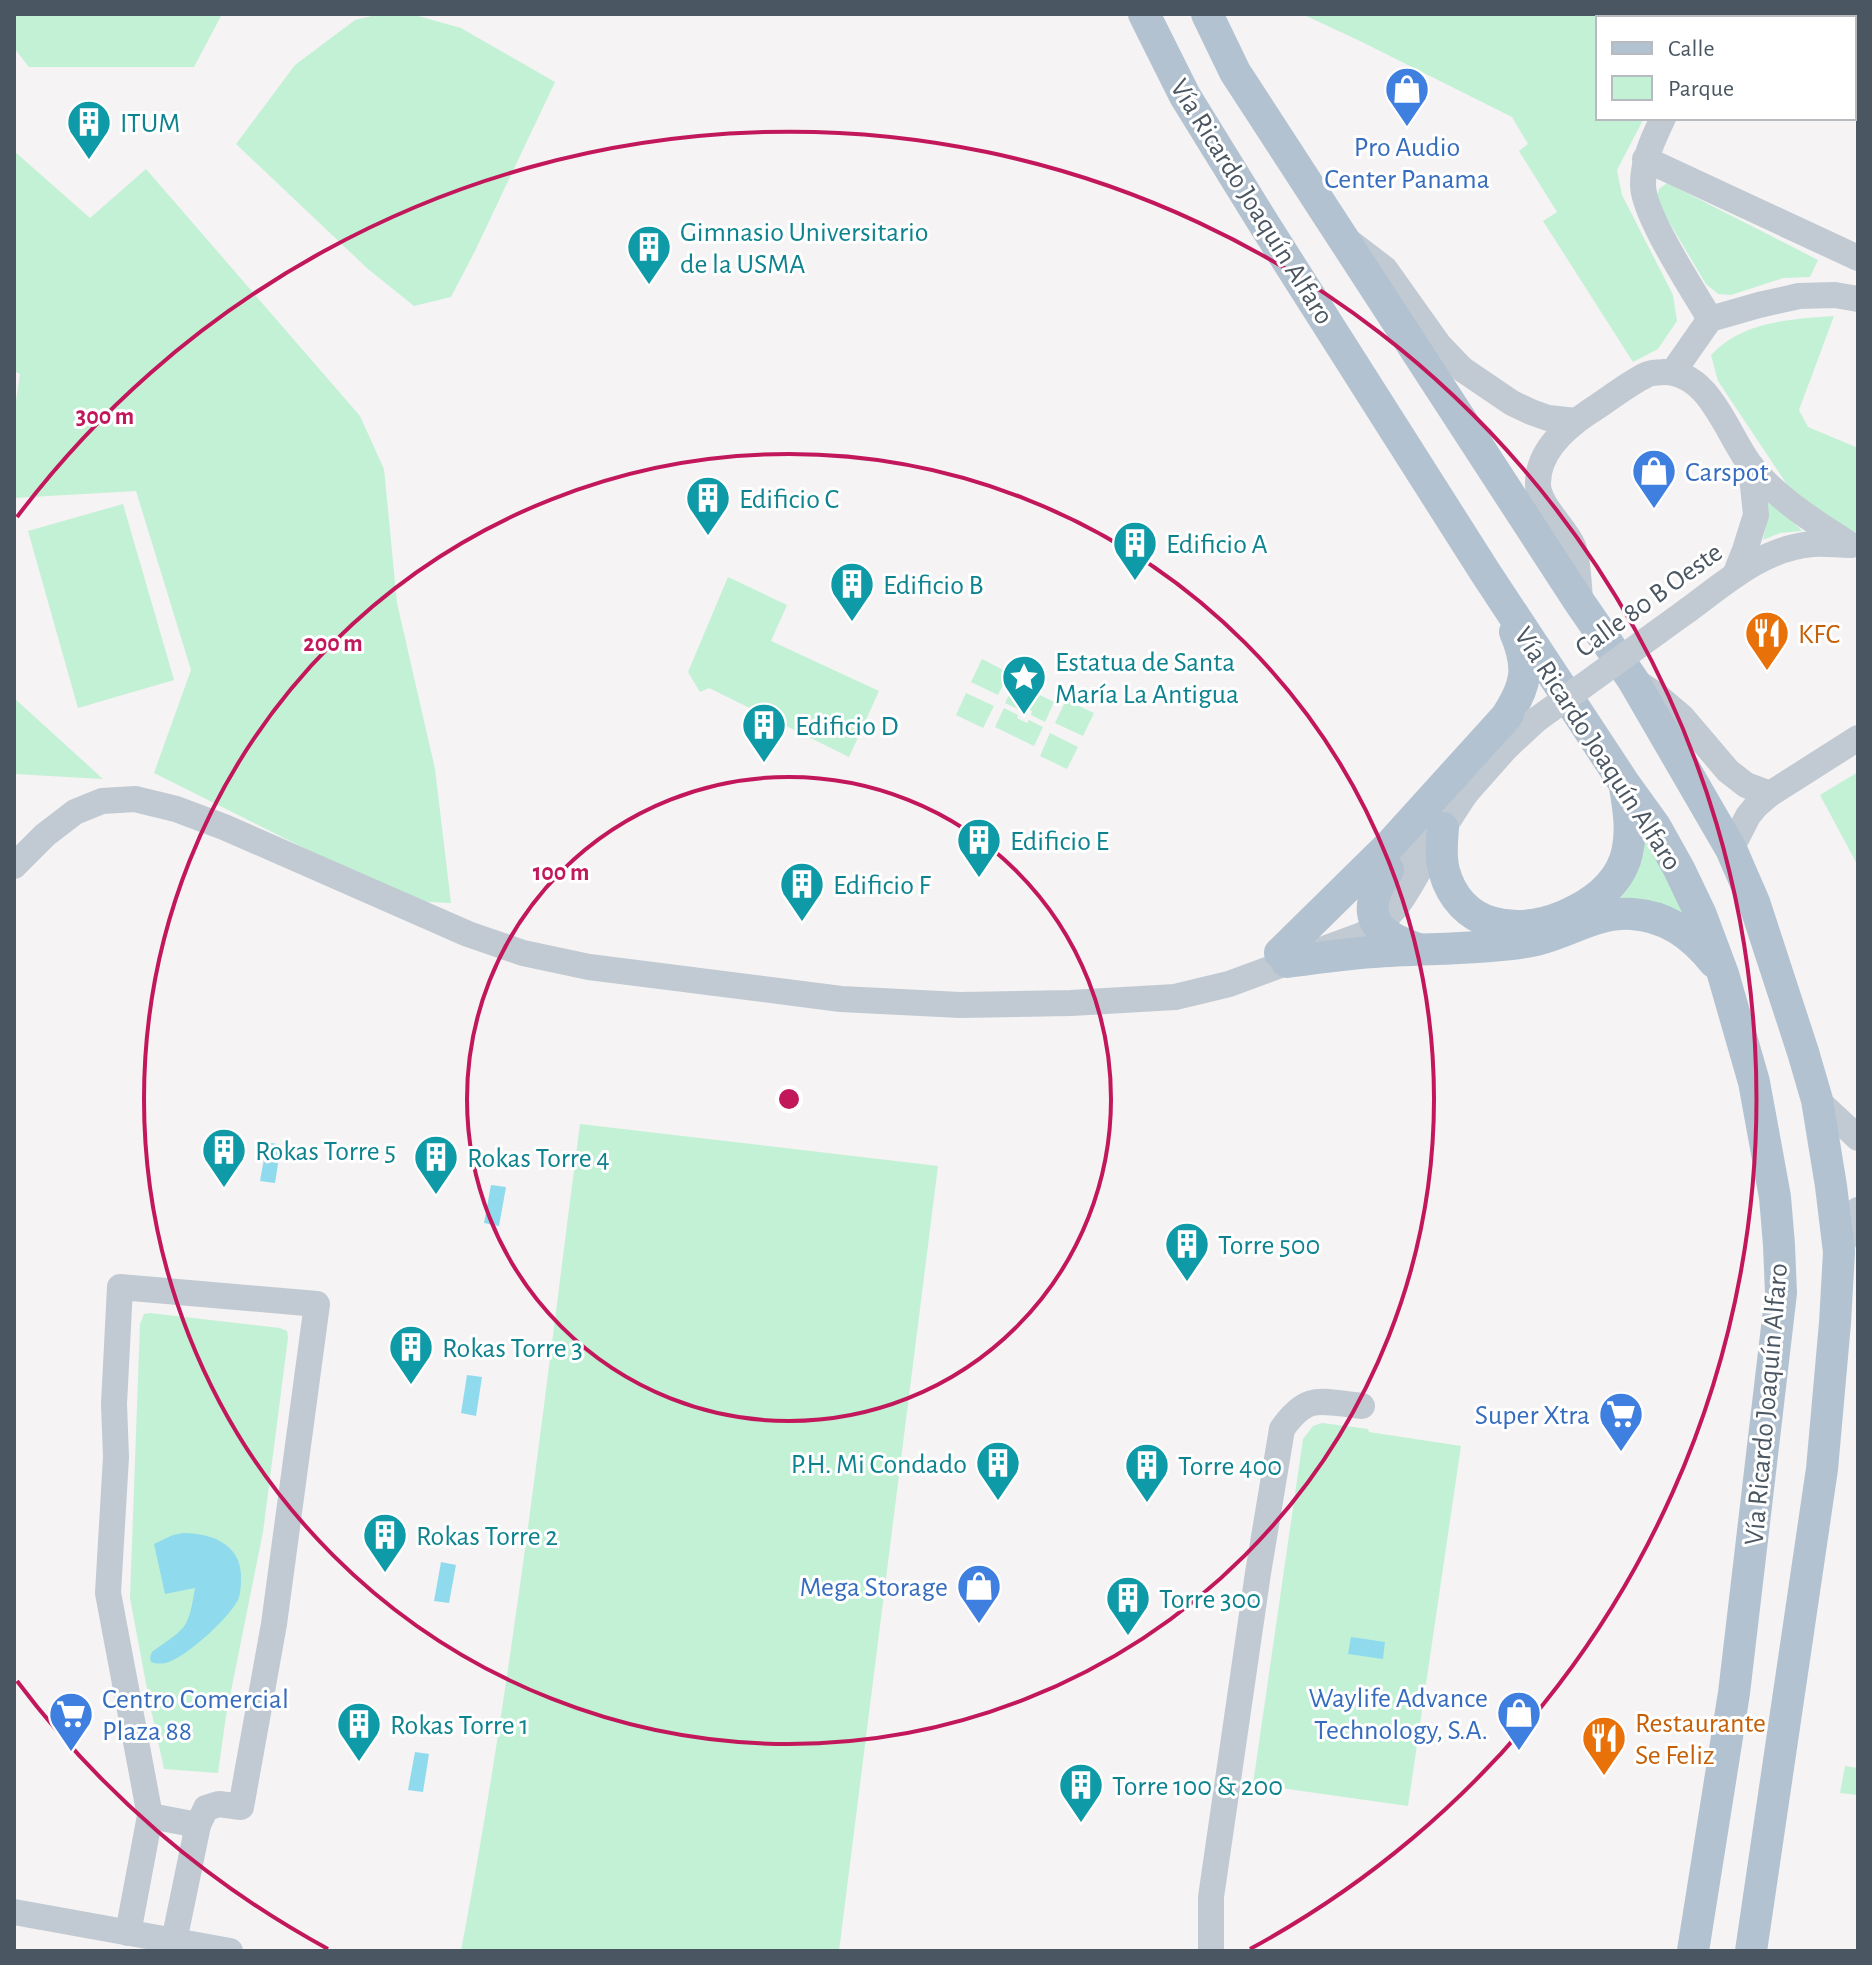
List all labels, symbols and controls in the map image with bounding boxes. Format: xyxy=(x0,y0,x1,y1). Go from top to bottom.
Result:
legend xyxy=(1596,16,1856,120)
text: Calle xyxy=(1668,37,1715,61)
shop icon: Pro Audio Center Panama xyxy=(1383,65,1431,128)
street label: Vía Ricardo Joaquín Alfaro xyxy=(1164,74,1338,330)
text: Parque xyxy=(1668,77,1734,101)
building icon: ITUM xyxy=(65,98,113,161)
place label: ITUM xyxy=(120,110,180,138)
place label: Pro Audio Center Panama xyxy=(1324,134,1490,194)
place label: Gimnasio Universitario de la USMA xyxy=(680,219,928,279)
building icon: Gimnasio Universitario de la USMA xyxy=(625,223,673,286)
text: 300 m xyxy=(76,405,134,429)
shop icon: Carspot xyxy=(1630,447,1678,510)
place label: Carspot xyxy=(1685,459,1769,487)
building icon: Edificio C xyxy=(684,474,732,537)
place label: Edificio C xyxy=(739,486,839,514)
building icon: Edificio A xyxy=(1111,519,1159,582)
place label: Edificio A xyxy=(1166,531,1268,559)
street label: Calle 80 B Oeste xyxy=(1571,538,1728,663)
building icon: Edificio B xyxy=(828,560,876,623)
place label: Edificio B xyxy=(883,572,984,600)
restaurant icon: KFC xyxy=(1743,609,1791,672)
place label: KFC xyxy=(1798,621,1840,649)
street label: Vía Ricardo Joaquín Alfaro xyxy=(1508,623,1686,876)
text: 200 m xyxy=(303,632,363,656)
place label: Estatua de Santa María La Antigua xyxy=(1055,649,1239,709)
place icon: Estatua de Santa María La Antigua xyxy=(1000,653,1048,716)
building icon: Edificio D xyxy=(740,701,788,764)
place label: Edificio D xyxy=(795,713,899,741)
building icon: Edificio E xyxy=(955,816,1003,879)
place label: Edificio E xyxy=(1010,828,1109,856)
building icon: Edificio F xyxy=(778,860,826,923)
text: 100 m xyxy=(533,861,589,885)
place label: Edificio F xyxy=(833,872,932,900)
centre of rings xyxy=(775,1085,803,1113)
building icon: Rokas Torre 5 xyxy=(200,1126,248,1189)
building icon: Rokas Torre 4 xyxy=(412,1133,460,1196)
place label: Rokas Torre 5 xyxy=(255,1138,396,1166)
place label: Rokas Torre 4 xyxy=(467,1145,610,1173)
building icon: Torre 500 xyxy=(1163,1220,1211,1283)
place label: Torre 500 xyxy=(1218,1232,1320,1260)
street label: Vía Ricardo Joaquín Alfaro xyxy=(1741,1262,1793,1547)
building icon: Rokas Torre 3 xyxy=(387,1323,435,1386)
place label: Rokas Torre 3 xyxy=(442,1335,583,1363)
supermarket icon: Super Xtra xyxy=(1597,1390,1645,1453)
place label: Super Xtra xyxy=(1475,1402,1590,1430)
building icon: P.H. Mi Condado xyxy=(974,1439,1022,1502)
building icon: Torre 400 xyxy=(1123,1441,1171,1504)
place label: P.H. Mi Condado xyxy=(791,1451,967,1479)
place label: Torre 400 xyxy=(1178,1453,1282,1481)
building icon: Rokas Torre 2 xyxy=(361,1511,409,1574)
place label: Rokas Torre 2 xyxy=(416,1523,558,1551)
shop icon: Mega Storage xyxy=(955,1562,1003,1625)
place label: Mega Storage xyxy=(800,1574,948,1602)
building icon: Torre 300 xyxy=(1104,1574,1152,1637)
place label: Torre 300 xyxy=(1159,1586,1261,1614)
place label: Waylife Advance Technology, S.A. xyxy=(1308,1685,1488,1745)
place label: Centro Comercial Plaza 88 xyxy=(102,1686,289,1746)
shop icon: Waylife Advance Technology, S.A. xyxy=(1495,1689,1543,1752)
supermarket icon: Centro Comercial Plaza 88 xyxy=(47,1690,95,1753)
building icon: Rokas Torre 1 xyxy=(335,1700,383,1763)
place label: Restaurante Se Feliz xyxy=(1635,1710,1766,1770)
place label: Rokas Torre 1 xyxy=(390,1712,529,1740)
restaurant icon: Restaurante Se Feliz xyxy=(1580,1714,1628,1777)
building icon: Torre 100 & 200 xyxy=(1057,1761,1105,1824)
place label: Torre 100 & 200 xyxy=(1112,1773,1283,1801)

